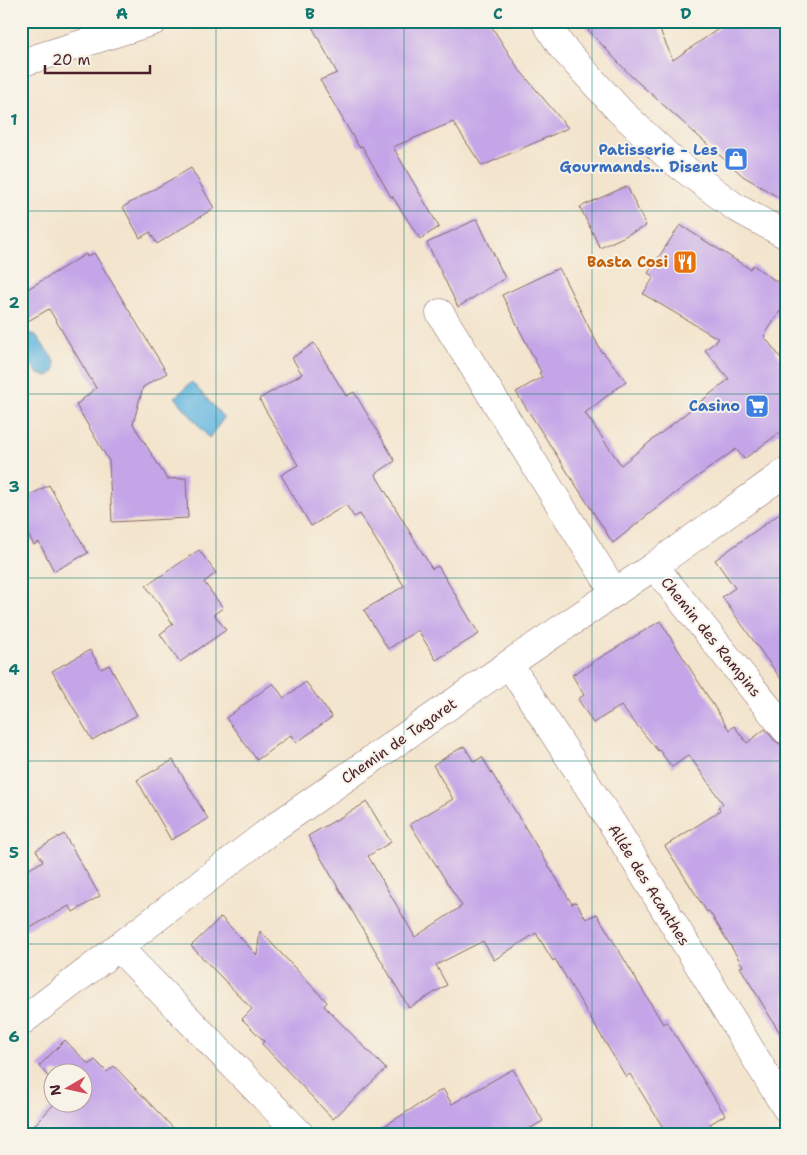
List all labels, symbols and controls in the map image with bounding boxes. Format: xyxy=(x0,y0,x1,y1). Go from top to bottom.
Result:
text: A xyxy=(116,3,128,24)
text: B xyxy=(305,3,315,24)
text: C xyxy=(493,3,503,24)
text: D xyxy=(680,3,692,24)
scale bar xyxy=(45,42,150,74)
text: 20 m xyxy=(52,50,91,70)
text: 1 xyxy=(10,109,18,130)
place label: Patisserie - Les Gourmands... Disent xyxy=(560,140,718,177)
shop icon: Patisserie - Les Gourmands... Disent xyxy=(723,146,749,172)
restaurant icon: Basta Cosi xyxy=(672,249,698,275)
place label: Basta Cosi xyxy=(587,252,668,272)
text: 2 xyxy=(8,292,20,313)
supermarket icon: Casino xyxy=(744,393,770,419)
place label: Casino xyxy=(689,396,740,416)
text: 3 xyxy=(8,476,20,497)
street label: Chemin des Rampins xyxy=(656,573,766,701)
text: 4 xyxy=(8,659,20,680)
street label: Chemin de Tagaret xyxy=(337,694,461,788)
street label: Allée des Acanthes xyxy=(604,820,694,950)
text: 5 xyxy=(9,842,19,863)
text: 6 xyxy=(8,1026,20,1047)
north arrow xyxy=(42,1062,92,1112)
text: N xyxy=(45,1083,65,1097)

